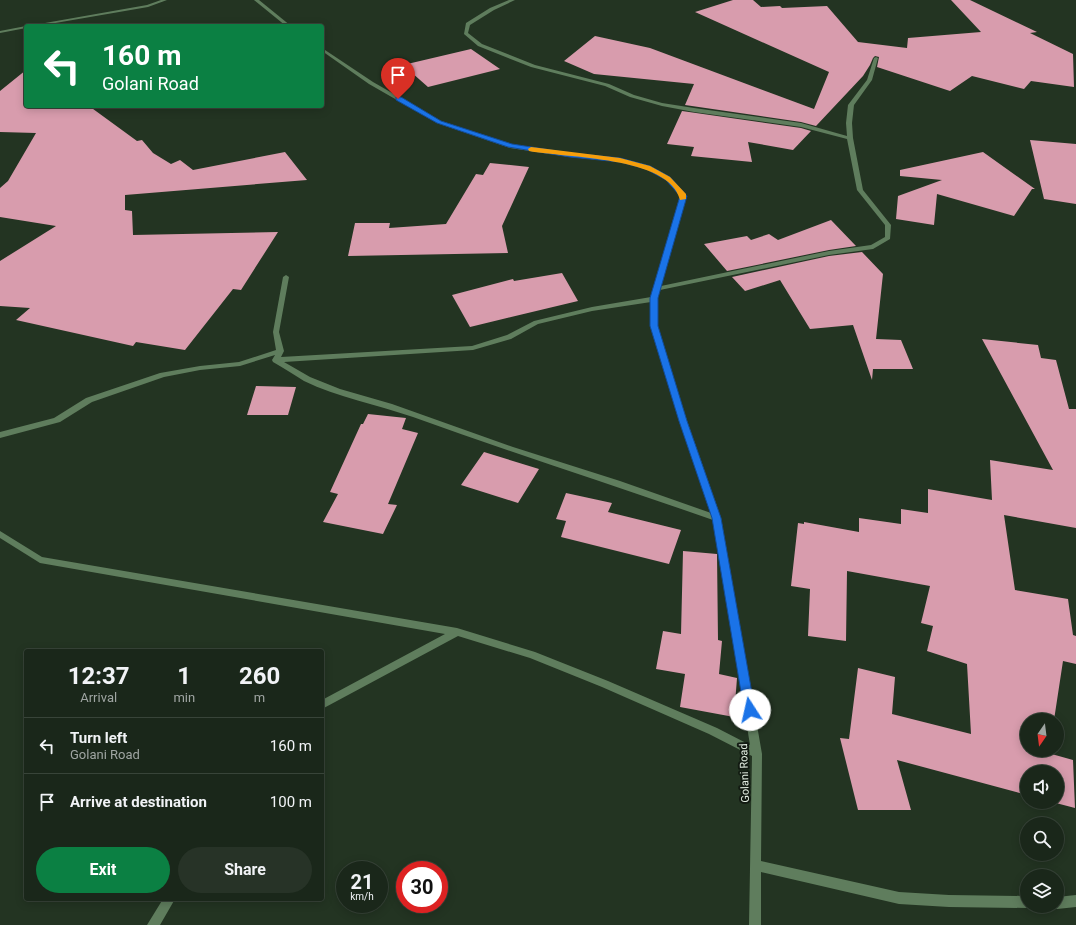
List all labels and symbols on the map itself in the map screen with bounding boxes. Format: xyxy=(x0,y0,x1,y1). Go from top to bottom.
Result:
pin xyxy=(381,58,415,99)
position arrow xyxy=(729,689,771,731)
north arrow xyxy=(1020,713,1064,757)
street label: Golani Road xyxy=(737,743,752,803)
speed limit sign: 30 xyxy=(396,861,448,913)

